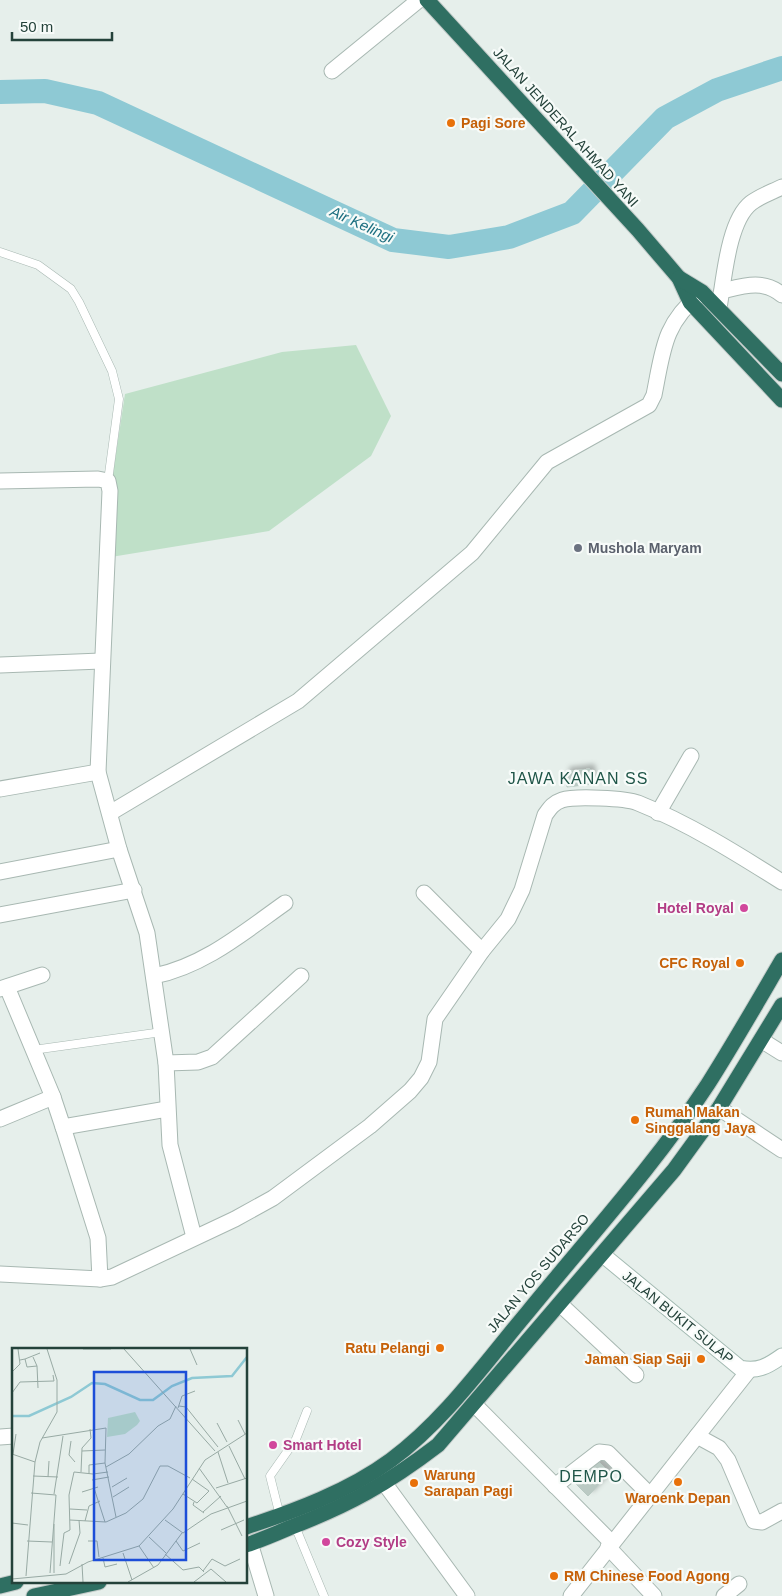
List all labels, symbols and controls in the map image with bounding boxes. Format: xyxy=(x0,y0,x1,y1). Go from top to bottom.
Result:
scale bar xyxy=(12,10,112,42)
text: 50 m xyxy=(20,18,53,35)
street label: JALAN JENDERAL AHMAD YANI xyxy=(490,44,642,210)
place label: Pagi Sore xyxy=(461,115,526,131)
marker: Pagi Sore xyxy=(445,117,457,129)
water label: Air Kelingi xyxy=(327,202,397,246)
place label: Mushola Maryam xyxy=(588,540,702,556)
marker: Mushola Maryam xyxy=(572,542,584,554)
district label: JAWA KANAN SS xyxy=(508,770,648,787)
place label: Hotel Royal xyxy=(657,900,734,916)
marker: Hotel Royal xyxy=(738,902,750,914)
place label: CFC Royal xyxy=(659,955,730,971)
marker: CFC Royal xyxy=(734,957,746,969)
place label: Rumah Makan Singgalang Jaya xyxy=(645,1104,756,1136)
marker: Rumah Makan Singgalang Jaya xyxy=(629,1114,641,1126)
street label: JALAN YOS SUDARSO xyxy=(484,1210,592,1336)
street label: JALAN BUKIT SULAP xyxy=(619,1267,737,1367)
place label: Ratu Pelangi xyxy=(345,1340,430,1356)
marker: Ratu Pelangi xyxy=(434,1342,446,1354)
inset map xyxy=(12,1348,248,1584)
place label: Jaman Siap Saji xyxy=(584,1351,691,1367)
marker: Jaman Siap Saji xyxy=(695,1353,707,1365)
place label: Smart Hotel xyxy=(283,1437,362,1453)
marker: Smart Hotel xyxy=(267,1439,279,1451)
place label: Warung Sarapan Pagi xyxy=(424,1467,513,1499)
district label: DEMPO xyxy=(559,1468,623,1485)
marker: Waroenk Depan xyxy=(672,1476,684,1488)
marker: Warung Sarapan Pagi xyxy=(408,1477,420,1489)
place label: Waroenk Depan xyxy=(625,1490,731,1506)
place label: Cozy Style xyxy=(336,1534,407,1550)
marker: Cozy Style xyxy=(320,1536,332,1548)
place label: RM Chinese Food Agong xyxy=(564,1568,730,1584)
marker: RM Chinese Food Agong xyxy=(548,1570,560,1582)

